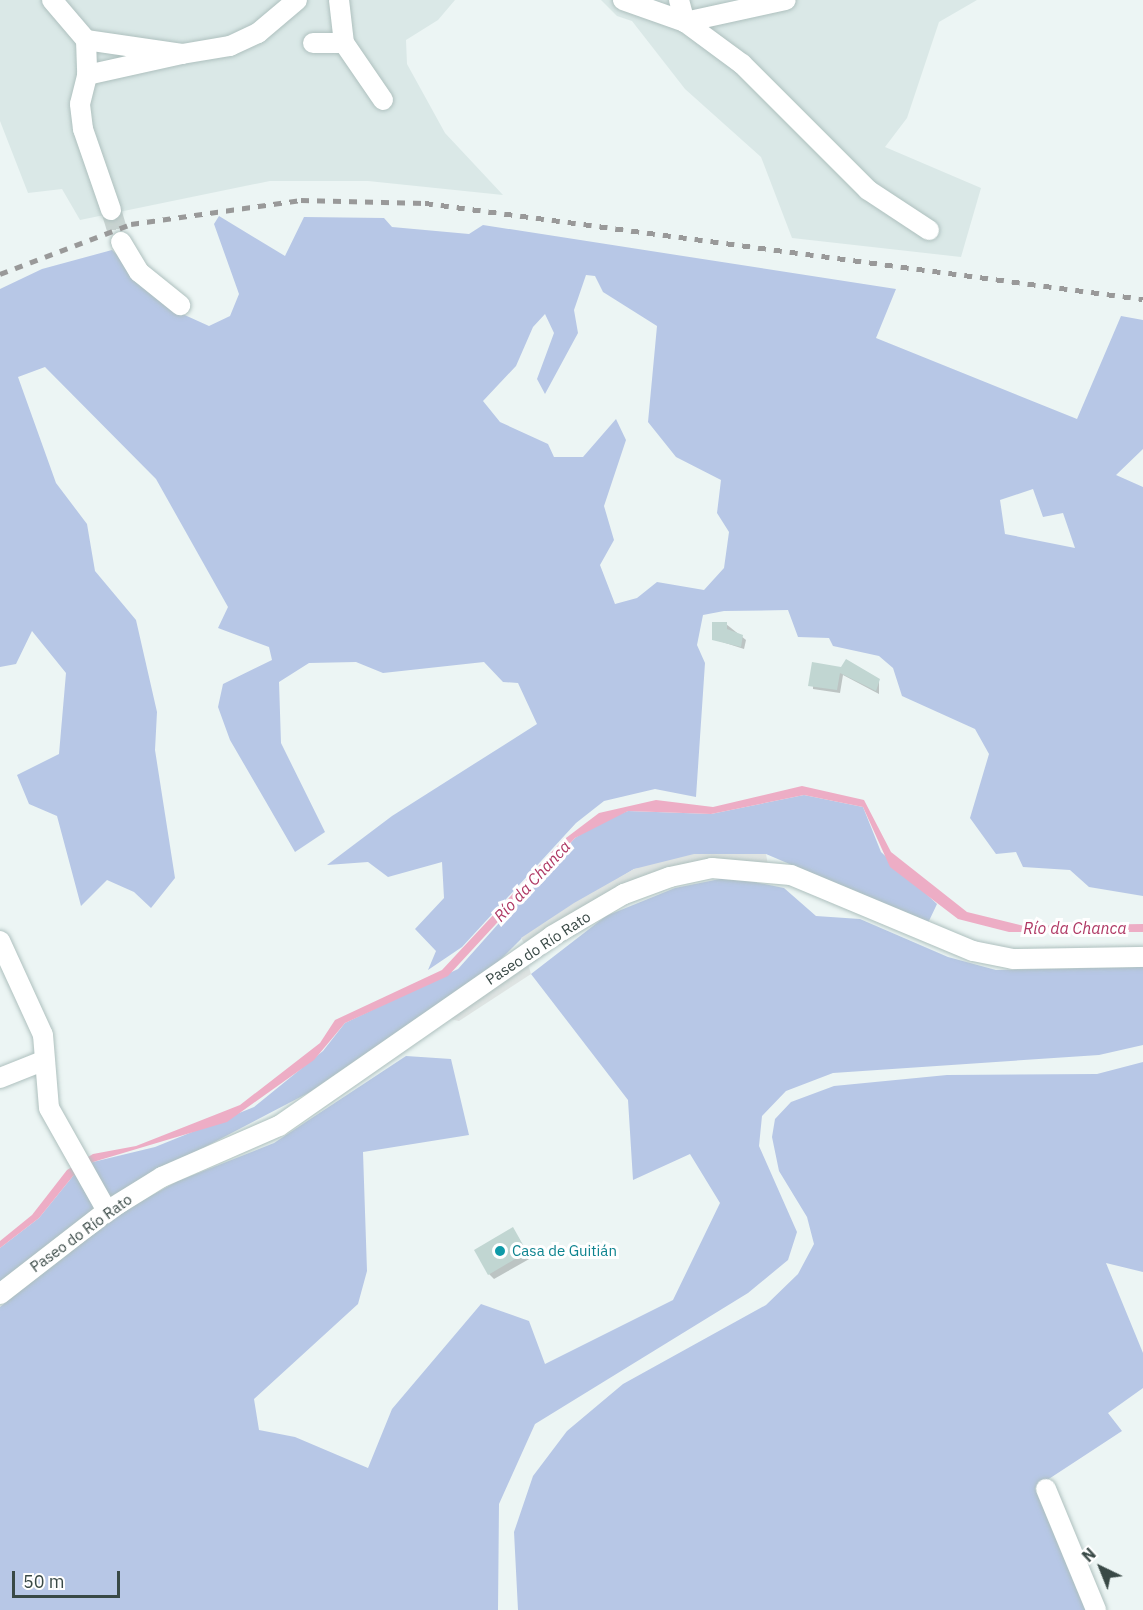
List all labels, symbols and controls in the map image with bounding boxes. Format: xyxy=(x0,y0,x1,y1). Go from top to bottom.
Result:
water label: Río da Chanca xyxy=(490,837,574,925)
street label: Paseo do Río Rato xyxy=(482,907,594,989)
water label: Río da Chanca xyxy=(1023,918,1127,938)
street label: Paseo do Río Rato xyxy=(27,1190,135,1276)
place label: Casa de Guitián xyxy=(512,1242,617,1260)
marker: Casa de Guitián xyxy=(493,1244,507,1258)
north arrow xyxy=(1071,1538,1131,1598)
text: N xyxy=(1078,1544,1100,1566)
scale bar xyxy=(15,1559,123,1597)
text: 50 m xyxy=(23,1570,65,1593)

